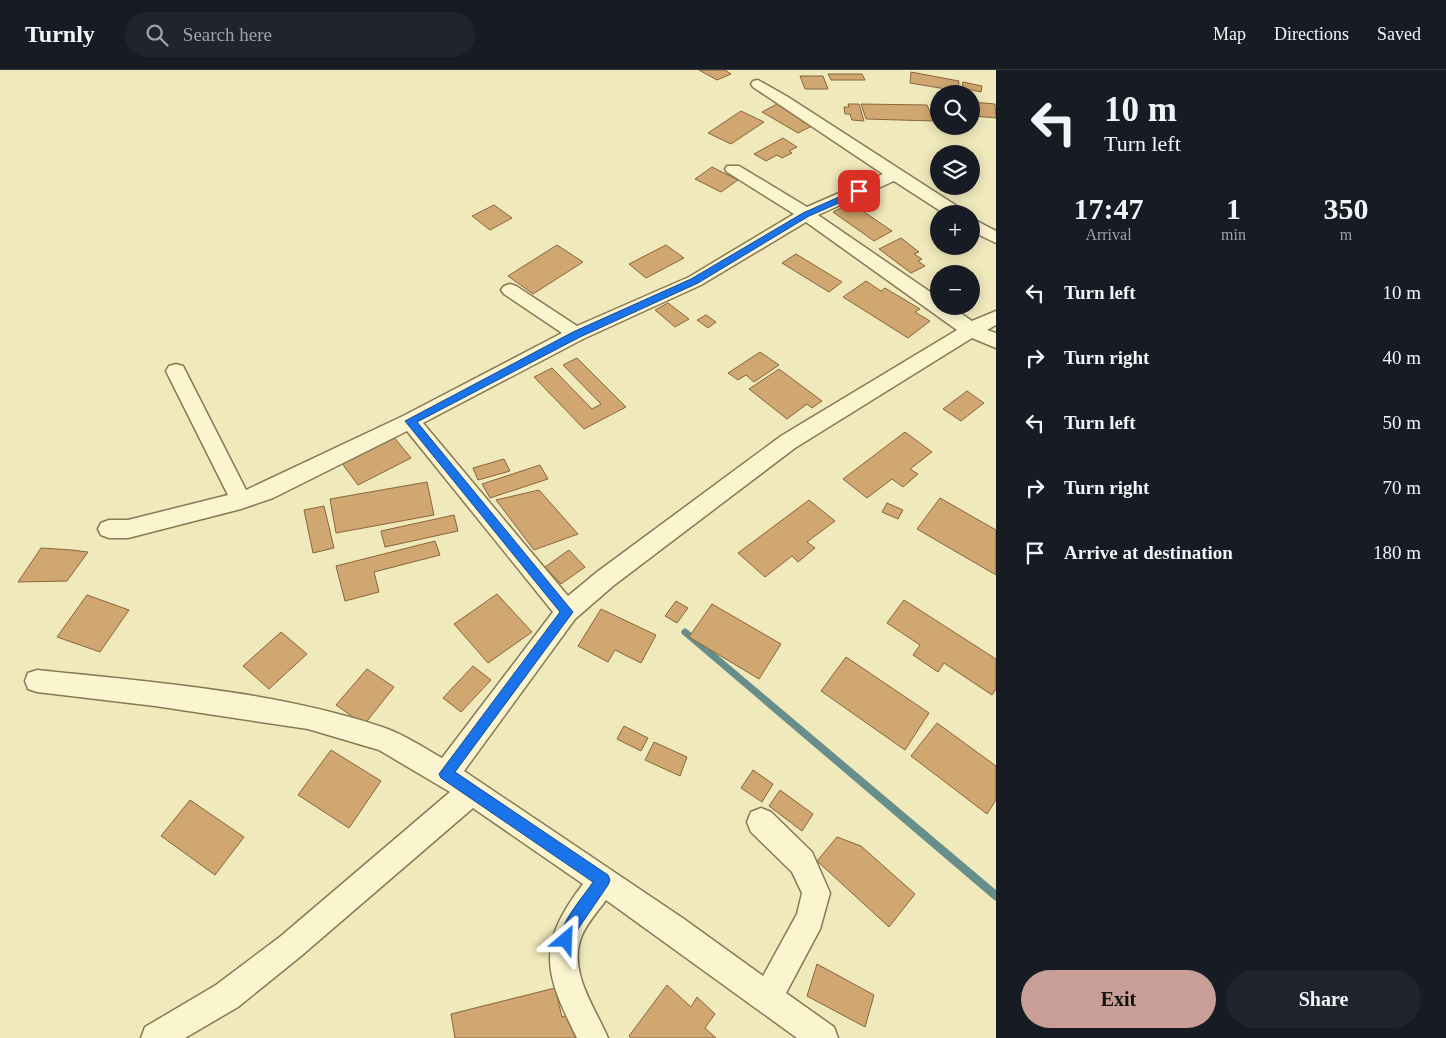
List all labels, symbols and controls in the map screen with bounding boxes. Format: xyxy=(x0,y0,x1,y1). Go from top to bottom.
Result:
search box xyxy=(125,12,475,57)
text: Turnly xyxy=(25,21,95,47)
icon: search xyxy=(143,21,171,49)
text: Search here xyxy=(183,24,272,45)
text: Map xyxy=(1213,24,1246,44)
text: Directions xyxy=(1274,24,1349,44)
text: Saved xyxy=(1377,24,1421,44)
map controls xyxy=(930,85,980,315)
button: search xyxy=(930,85,980,135)
icon: left xyxy=(1021,90,1086,155)
text: 10 m xyxy=(1104,90,1177,129)
text: Turn left xyxy=(1104,131,1181,156)
button: layers xyxy=(930,145,980,195)
pin xyxy=(838,170,880,212)
icon: arrive xyxy=(845,177,873,205)
text: 17:47 xyxy=(1074,192,1144,225)
text: 1 xyxy=(1226,192,1241,225)
text: 350 xyxy=(1323,192,1368,225)
button: + xyxy=(930,205,980,255)
text: Arrival xyxy=(1085,226,1132,243)
text: min xyxy=(1221,226,1246,243)
text: m xyxy=(1340,226,1352,243)
button: − xyxy=(930,265,980,315)
icon: left xyxy=(1021,279,1049,307)
text: Turn left xyxy=(1064,282,1136,303)
text: 10 m xyxy=(1382,282,1421,303)
icon: right xyxy=(1021,344,1049,372)
text: Turn right xyxy=(1064,347,1149,368)
text: 40 m xyxy=(1382,347,1421,368)
icon: left xyxy=(1021,409,1049,437)
text: Turn left xyxy=(1064,412,1136,433)
text: 50 m xyxy=(1382,412,1421,433)
icon: right xyxy=(1021,474,1049,502)
text: Turn right xyxy=(1064,477,1149,498)
text: 70 m xyxy=(1382,477,1421,498)
icon: arrive xyxy=(1021,539,1049,567)
text: Arrive at destination xyxy=(1064,542,1233,563)
text: 180 m xyxy=(1373,542,1421,563)
position arrow xyxy=(539,913,591,965)
button: Exit xyxy=(1021,970,1216,1028)
button: Share xyxy=(1226,970,1421,1028)

